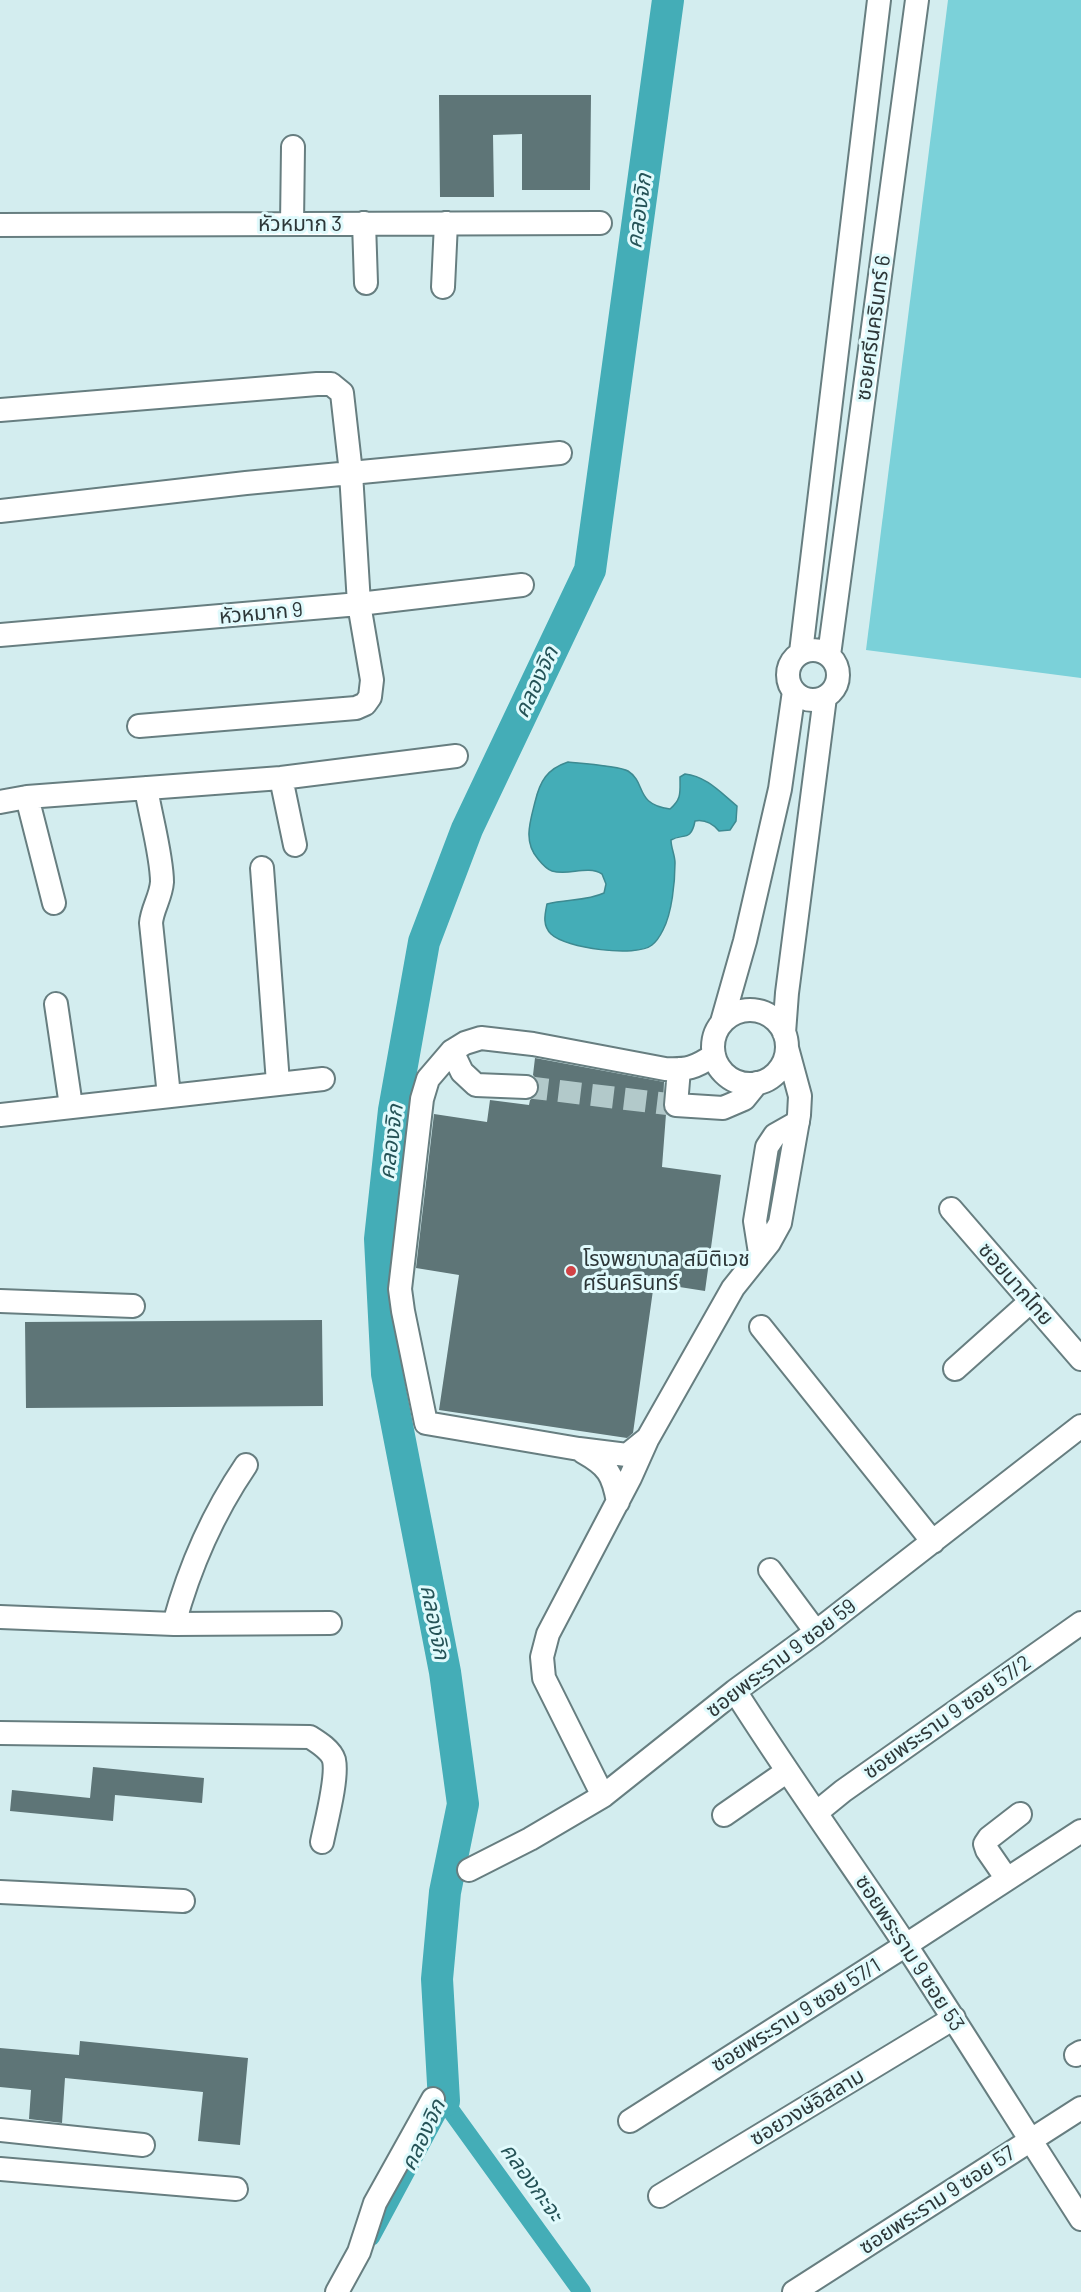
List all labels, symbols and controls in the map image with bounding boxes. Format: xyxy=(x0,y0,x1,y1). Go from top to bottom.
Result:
water label: คลองจิก xyxy=(621,172,657,250)
street label: หัวหมาก 3 xyxy=(258,211,342,237)
street label: ซอยศรีนครินทร์ 6 xyxy=(850,254,896,402)
street label: หัวหมาก 9 xyxy=(218,597,304,629)
water label: คลองจิก xyxy=(508,642,564,722)
water label: คลองจิก xyxy=(373,1103,409,1181)
street label: ซอยนากไทย xyxy=(973,1237,1059,1331)
place label: โรงพยาบาล สมิติเวช ศรีนครินทร์ xyxy=(583,1246,750,1296)
marker: โรงพยาบาล สมิติเวช ศรีนครินทร์ xyxy=(564,1264,578,1278)
water label: คลองจิก xyxy=(415,1582,455,1662)
street label: ซอยพระราม 9 ซอย 59 xyxy=(701,1593,861,1723)
street label: ซอยพระราม 9 ซอย 57/2 xyxy=(858,1650,1036,1784)
street label: ซอยพระราม 9 ซอย 53 xyxy=(850,1870,970,2036)
street label: ซอยพระราม 9 ซอย 57/1 xyxy=(707,1953,885,2077)
street label: ซอยวงษ์อิสลาม xyxy=(745,2063,869,2151)
water label: คลองจิก xyxy=(395,2095,451,2175)
water label: คลองกะจะ xyxy=(495,2138,569,2226)
street label: ซอยพระราม 9 ซอย 57 xyxy=(855,2140,1019,2260)

